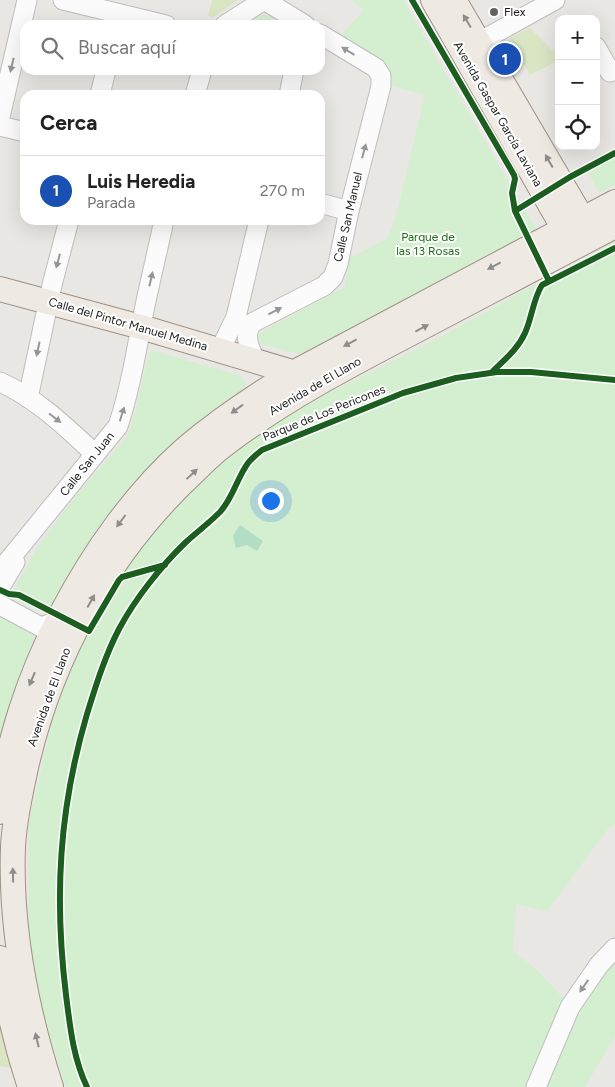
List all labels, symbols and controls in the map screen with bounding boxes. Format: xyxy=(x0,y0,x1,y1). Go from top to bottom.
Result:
place label: Flex xyxy=(504,5,526,19)
marker: Flex xyxy=(488,6,500,18)
one-way arrow xyxy=(462,14,471,27)
map controls xyxy=(555,15,600,150)
button: + xyxy=(555,15,600,60)
search box xyxy=(20,20,325,75)
icon: search xyxy=(38,34,66,62)
text: Buscar aquí xyxy=(78,36,176,59)
street label: Avenida Gaspar García Laviana xyxy=(451,39,545,189)
pin: 1 xyxy=(489,40,521,78)
one-way arrow xyxy=(342,46,355,55)
one-way arrow xyxy=(8,57,16,72)
button: − xyxy=(555,60,600,105)
button: locate xyxy=(555,105,600,150)
text: Cerca xyxy=(40,110,97,135)
one-way arrow xyxy=(360,143,368,158)
one-way arrow xyxy=(544,155,553,168)
text: Luis Heredia xyxy=(87,170,195,193)
street label: Calle San Manuel xyxy=(331,171,365,263)
text: 1 xyxy=(53,181,59,200)
text: 270 m xyxy=(260,181,305,200)
text: Parada xyxy=(87,193,135,212)
park label: Parque de las 13 Rosas xyxy=(396,230,460,258)
one-way arrow xyxy=(54,253,62,268)
one-way arrow xyxy=(487,262,500,271)
one-way arrow xyxy=(147,272,155,287)
street label: Calle del Pintor Manuel Medina xyxy=(47,295,209,353)
one-way arrow xyxy=(268,307,282,315)
one-way arrow xyxy=(415,323,429,332)
one-way arrow xyxy=(343,339,357,347)
one-way arrow xyxy=(34,342,42,357)
street label: Avenida de El Llano xyxy=(266,354,364,418)
street label: Parque de Los Pericones xyxy=(261,382,388,444)
one-way arrow xyxy=(231,404,244,414)
one-way arrow xyxy=(118,406,126,421)
one-way arrow xyxy=(48,413,61,424)
street label: Calle San Juan xyxy=(57,429,117,499)
one-way arrow xyxy=(185,468,197,480)
your location xyxy=(258,488,284,514)
one-way arrow xyxy=(115,514,126,527)
one-way arrow xyxy=(87,594,96,607)
street label: Avenida de El Llano xyxy=(25,646,73,748)
one-way arrow xyxy=(28,672,36,687)
one-way arrow xyxy=(9,867,17,883)
one-way arrow xyxy=(579,979,589,993)
one-way arrow xyxy=(33,1033,41,1048)

